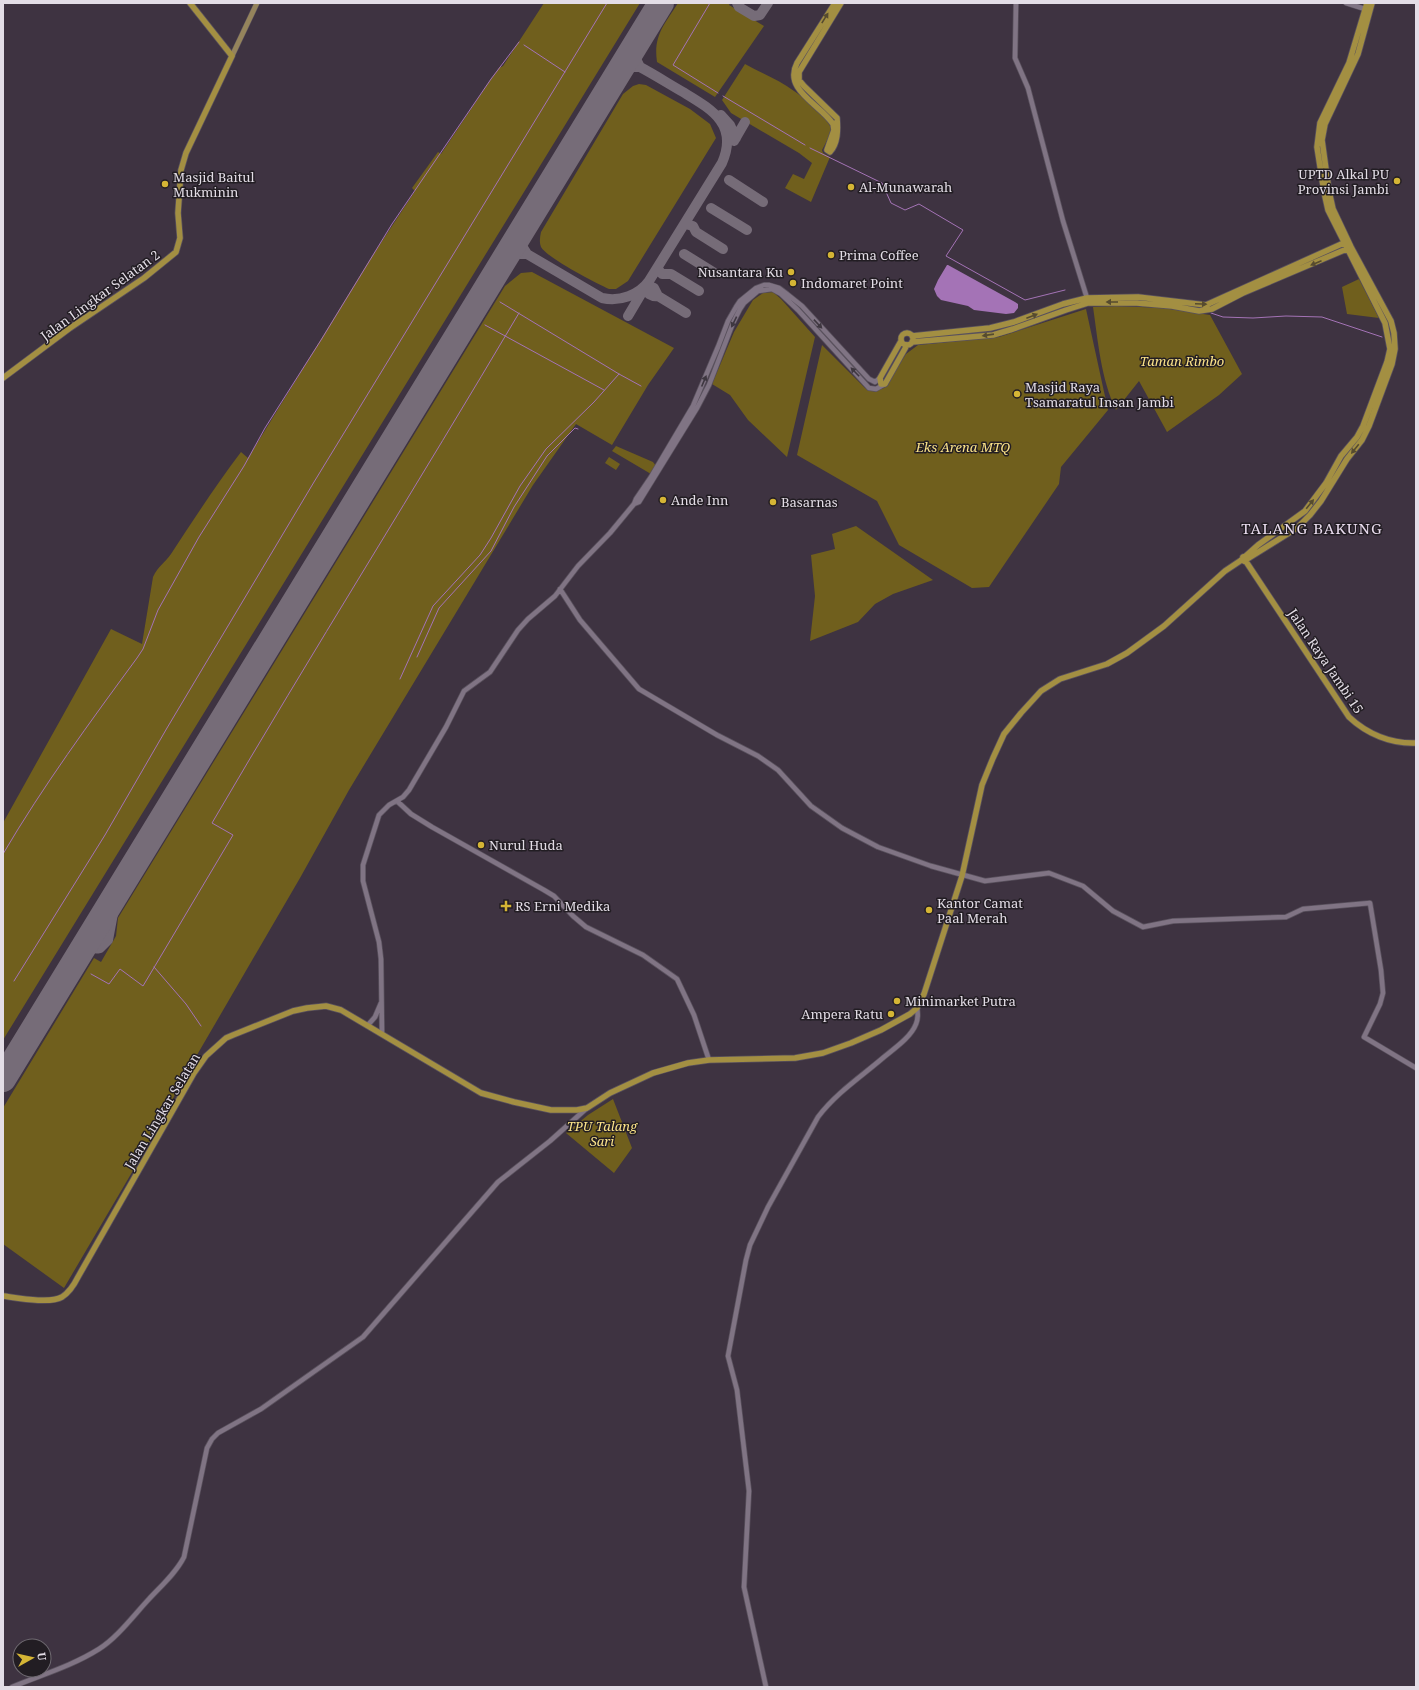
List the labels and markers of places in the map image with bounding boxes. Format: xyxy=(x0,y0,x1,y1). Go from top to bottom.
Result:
place label: UPTD Alkal PU Provinsi Jambi xyxy=(1298,165,1390,198)
place label: Masjid Baitul Mukminin xyxy=(173,168,255,201)
marker: UPTD Alkal PU Provinsi Jambi xyxy=(1392,176,1402,186)
place label: Al-Munawarah xyxy=(859,178,952,196)
marker: Masjid Baitul Mukminin xyxy=(160,179,170,189)
marker: Al-Munawarah xyxy=(846,182,856,192)
place label: Prima Coffee xyxy=(839,246,919,264)
marker: Prima Coffee xyxy=(826,250,836,260)
place label: Nusantara Ku xyxy=(698,263,783,281)
marker: Nusantara Ku xyxy=(786,267,796,277)
place label: Indomaret Point xyxy=(801,274,903,292)
marker: Indomaret Point xyxy=(788,278,798,288)
place label: Masjid Raya Tsamaratul Insan Jambi xyxy=(1025,378,1174,411)
marker: Masjid Raya Tsamaratul Insan Jambi xyxy=(1012,389,1022,399)
place label: Ande Inn xyxy=(671,491,729,509)
place label: Basarnas xyxy=(781,493,838,511)
marker: Ande Inn xyxy=(658,495,668,505)
marker: Basarnas xyxy=(768,497,778,507)
place label: Nurul Huda xyxy=(489,836,563,854)
marker: Nurul Huda xyxy=(476,840,486,850)
place label: Kantor Camat Paal Merah xyxy=(937,894,1023,927)
place label: RS Erni Medika xyxy=(515,897,610,915)
marker: RS Erni Medika xyxy=(500,900,512,912)
marker: Kantor Camat Paal Merah xyxy=(924,905,934,915)
place label: Minimarket Putra xyxy=(905,992,1016,1010)
marker: Minimarket Putra xyxy=(892,996,902,1006)
place label: Ampera Ratu xyxy=(801,1005,883,1023)
marker: Ampera Ratu xyxy=(886,1009,896,1019)

